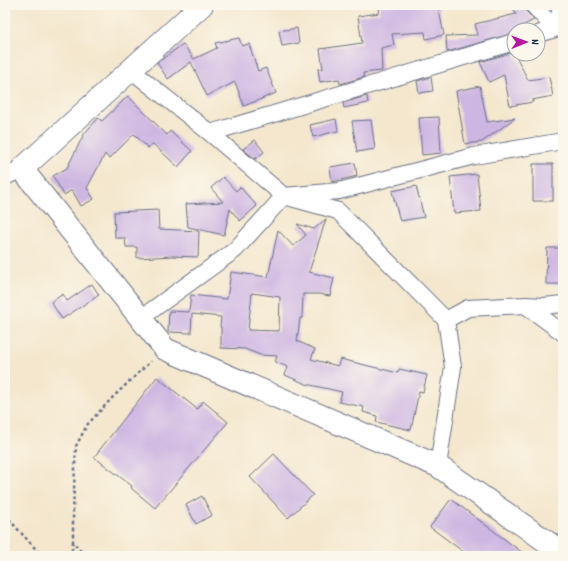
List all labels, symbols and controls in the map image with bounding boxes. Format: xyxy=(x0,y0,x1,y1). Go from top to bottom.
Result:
north arrow xyxy=(506,22,546,62)
text: N xyxy=(526,39,542,45)

